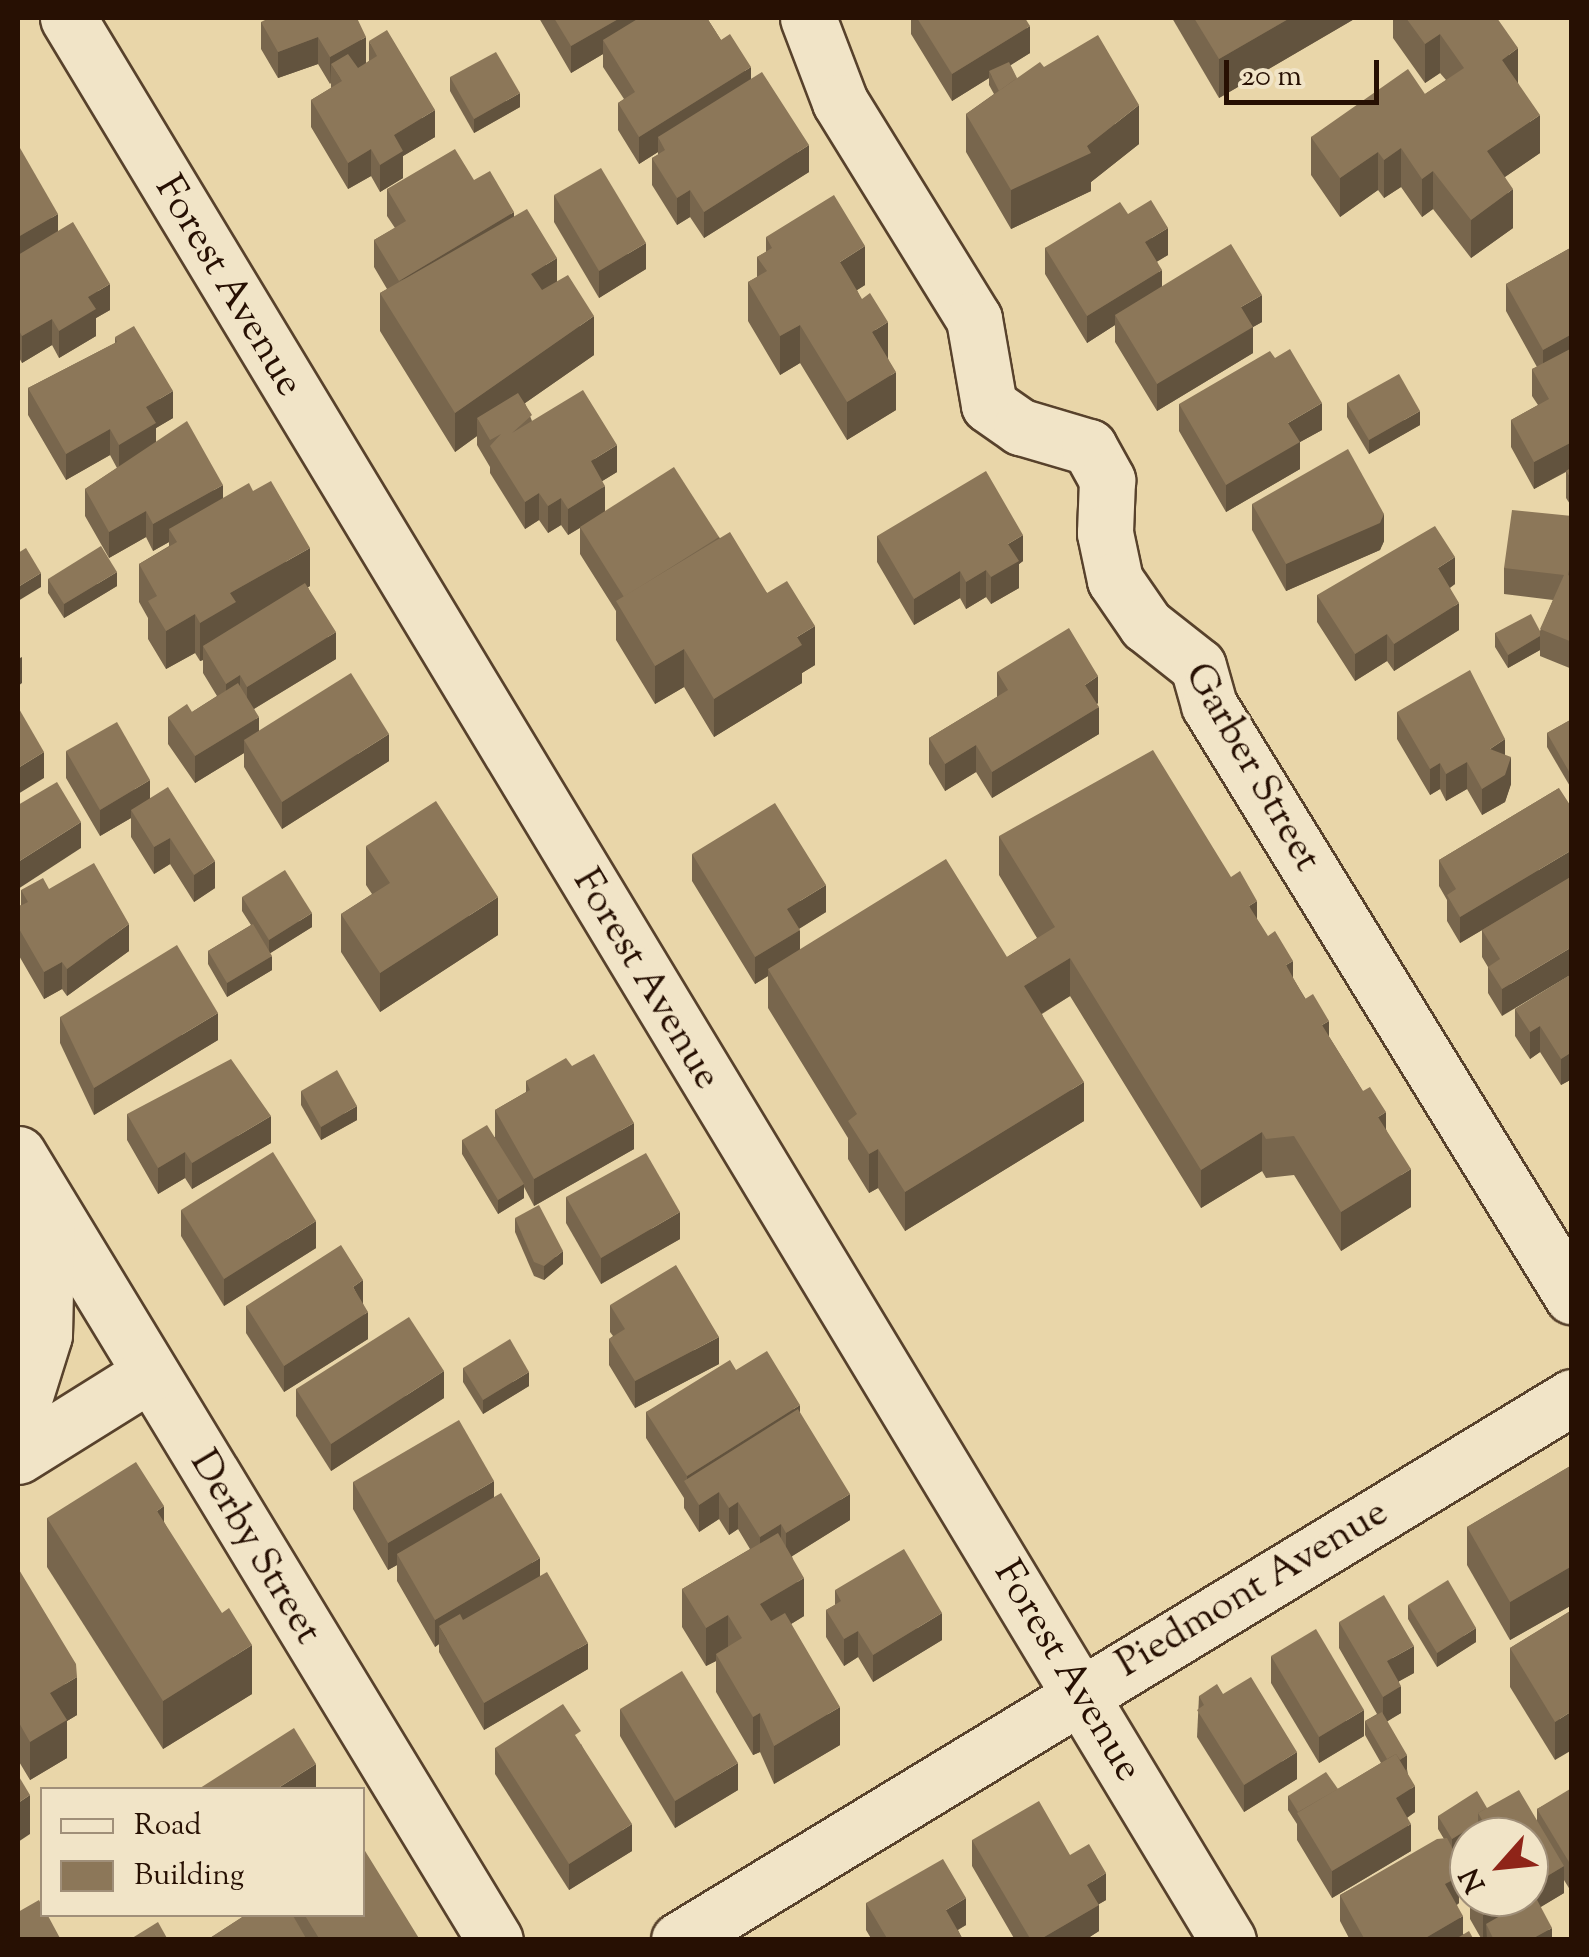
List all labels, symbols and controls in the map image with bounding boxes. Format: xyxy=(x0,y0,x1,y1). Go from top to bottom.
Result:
scale bar xyxy=(1229,40,1384,102)
text: 20 m xyxy=(1241,56,1302,99)
street label: Forest Avenue xyxy=(142,168,312,406)
street label: Garber Street xyxy=(1172,655,1330,881)
street label: Forest Avenue xyxy=(560,861,730,1099)
street label: Derby Street xyxy=(177,1442,331,1654)
street label: Piedmont Avenue xyxy=(1109,1490,1397,1690)
street label: Forest Avenue xyxy=(981,1553,1151,1791)
legend xyxy=(40,1787,365,1917)
text: Road xyxy=(134,1805,201,1848)
north arrow xyxy=(1449,1817,1549,1917)
text: Building xyxy=(134,1855,244,1898)
text: N xyxy=(1451,1861,1497,1899)

